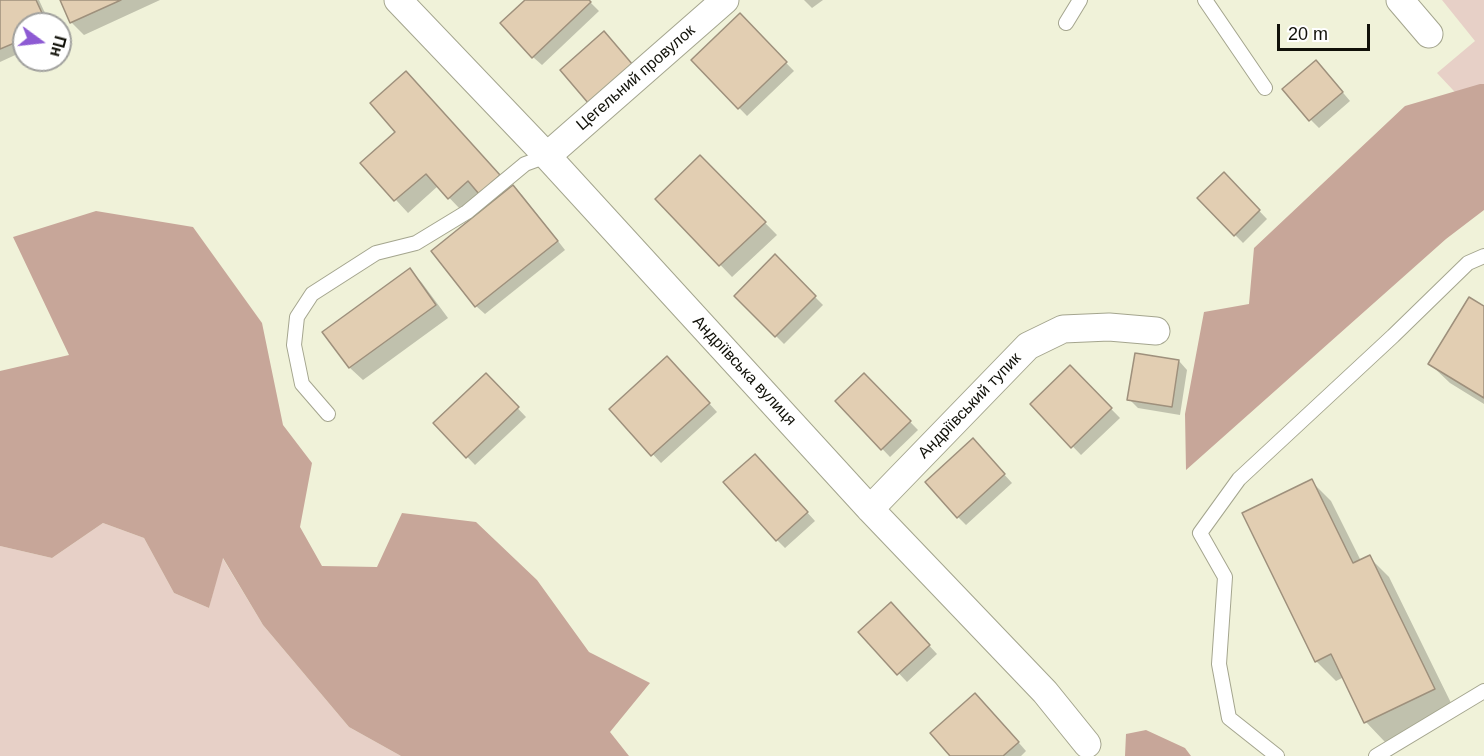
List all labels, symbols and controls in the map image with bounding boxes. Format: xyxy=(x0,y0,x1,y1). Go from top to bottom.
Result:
north arrow xyxy=(12,12,72,72)
scale bar xyxy=(1280,12,1373,50)
street label: Цегельний провулок xyxy=(573,21,699,135)
text: 20 m xyxy=(1288,24,1328,44)
text: Пн xyxy=(47,34,69,59)
street label: Андріївська вулиця xyxy=(688,312,800,430)
street label: Андріївський тупик xyxy=(915,349,1025,463)

